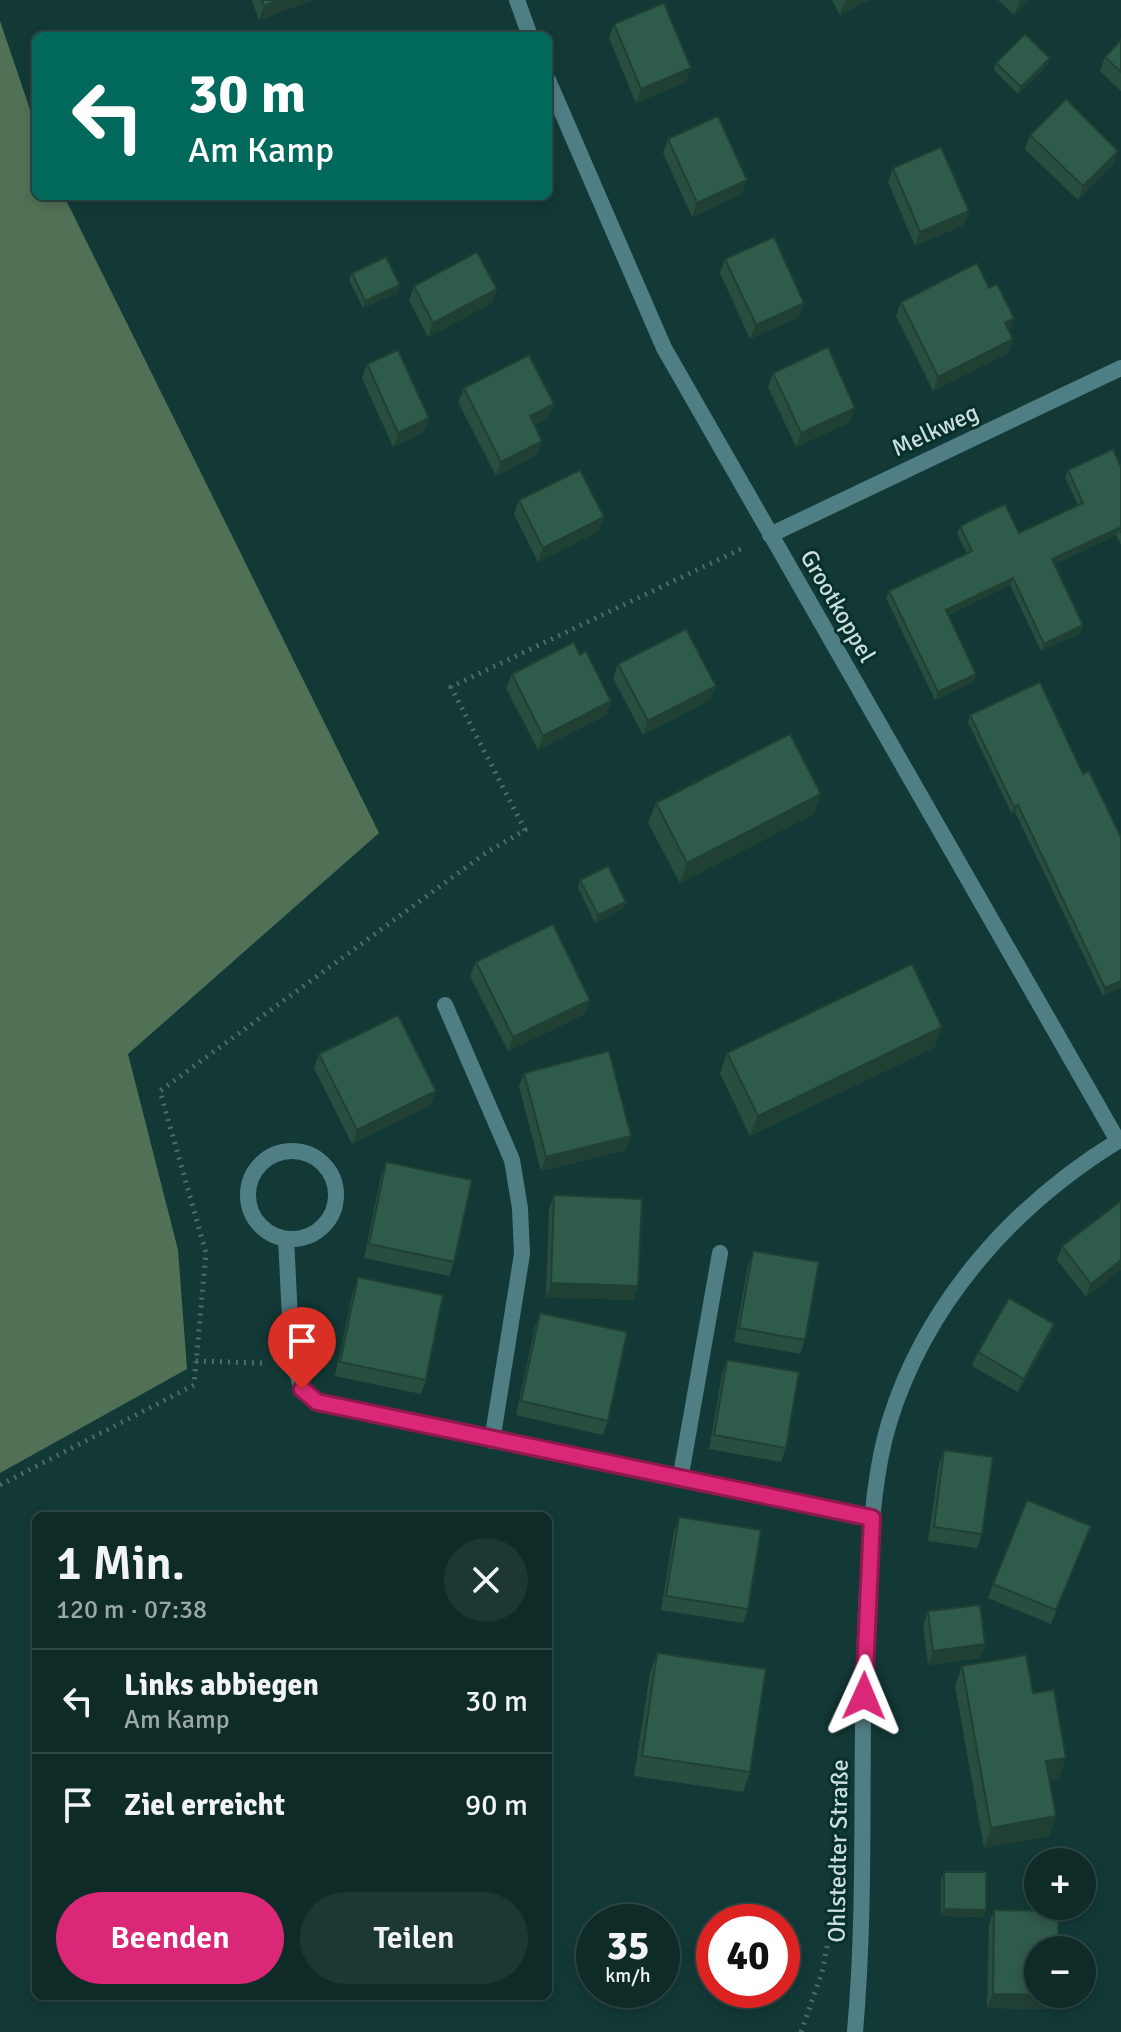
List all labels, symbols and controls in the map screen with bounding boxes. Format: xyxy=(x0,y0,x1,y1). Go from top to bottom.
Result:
text: 30 m xyxy=(188,59,306,128)
icon: left xyxy=(56,64,160,168)
text: Am Kamp xyxy=(188,128,334,173)
street label: Melkweg xyxy=(887,397,983,463)
street label: Grootkoppel xyxy=(794,544,882,668)
pin xyxy=(268,1307,336,1389)
icon: arrive xyxy=(280,1319,324,1363)
text: 1 Min. xyxy=(56,1534,185,1593)
button: close xyxy=(444,1538,528,1622)
text: 120 m · 07:38 xyxy=(56,1594,207,1626)
position arrow xyxy=(822,1654,906,1738)
text: Links abbiegen xyxy=(124,1667,319,1704)
icon: left xyxy=(56,1679,100,1723)
text: 30 m xyxy=(465,1683,528,1720)
text: Am Kamp xyxy=(124,1704,230,1736)
street label: Ohlstedter Straße xyxy=(821,1759,855,1943)
icon: arrive xyxy=(56,1783,100,1827)
text: Ziel erreicht xyxy=(124,1787,285,1824)
text: 90 m xyxy=(465,1787,528,1824)
map controls xyxy=(1024,1848,1096,2008)
button: + xyxy=(1024,1848,1096,1920)
button: Beenden xyxy=(56,1892,284,1984)
button: Teilen xyxy=(300,1892,528,1984)
speed limit sign: 40 xyxy=(696,1904,800,2008)
text: 35 xyxy=(606,1921,650,1971)
button: − xyxy=(1024,1936,1096,2008)
text: km/h xyxy=(605,1963,651,1988)

